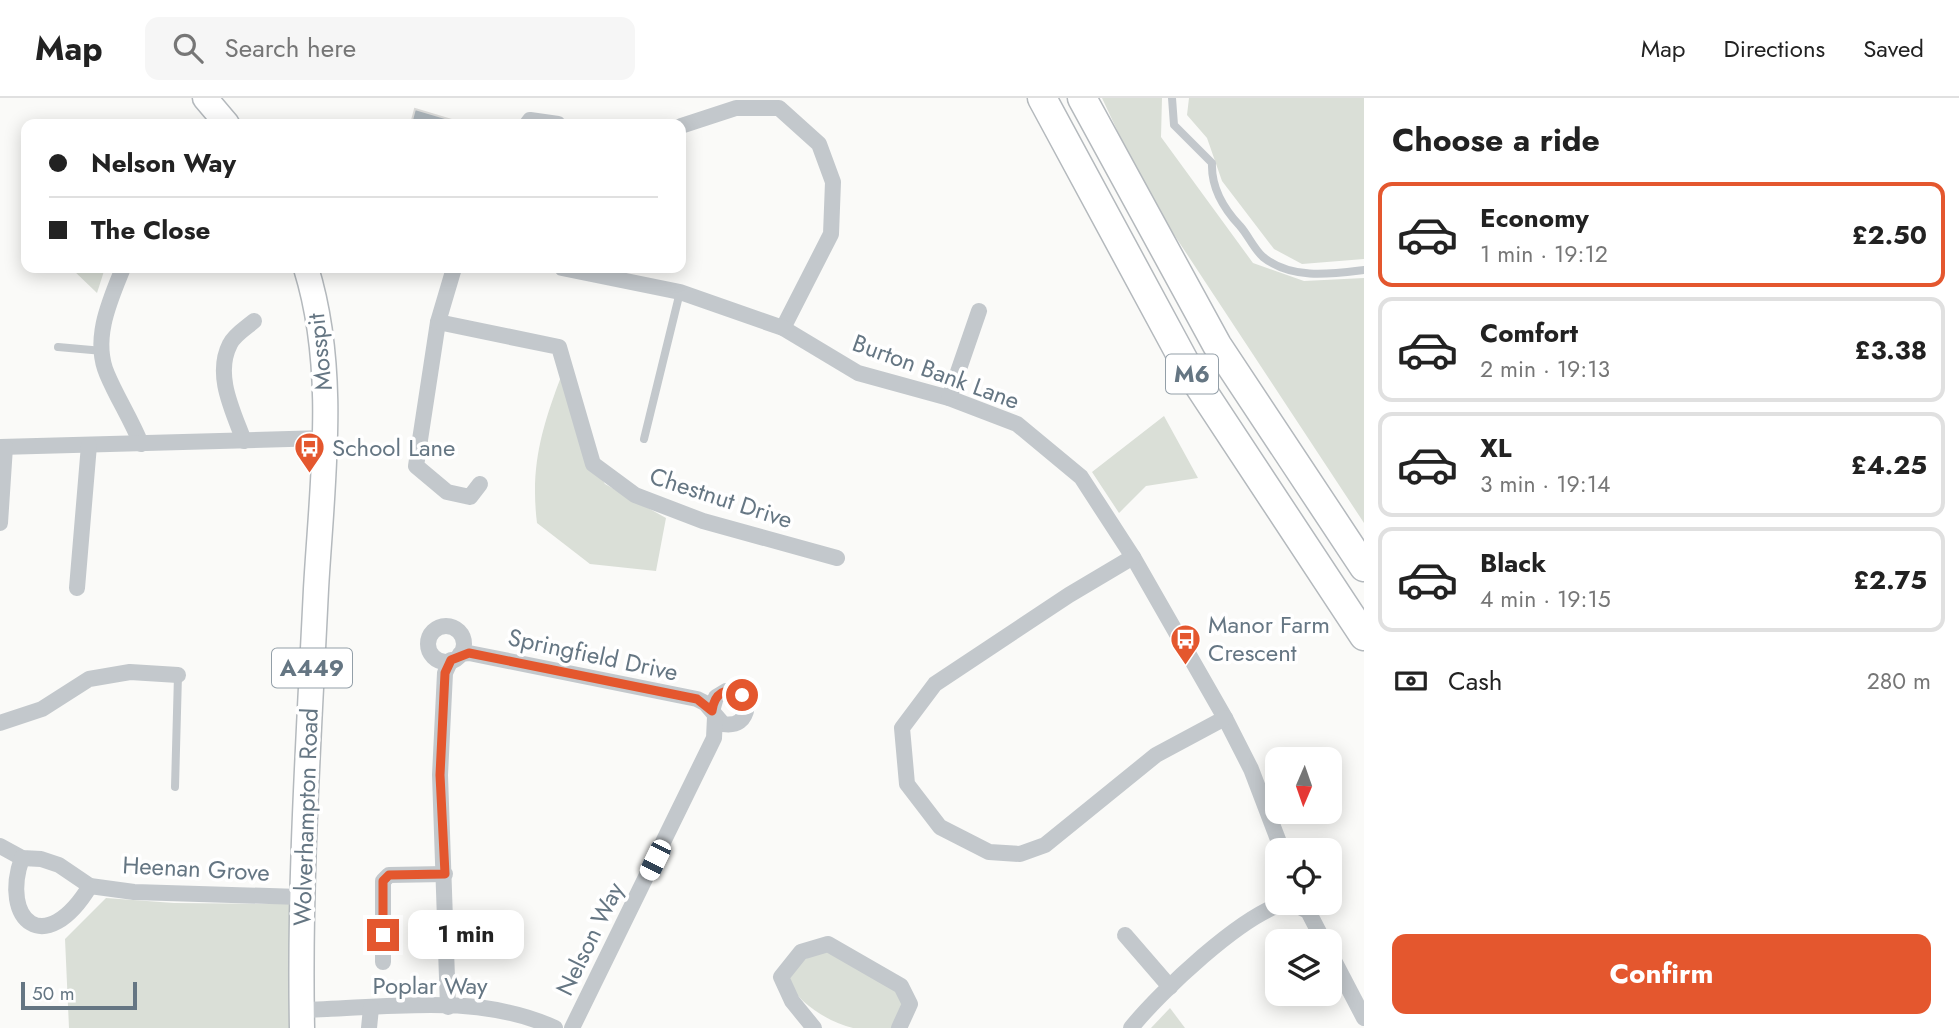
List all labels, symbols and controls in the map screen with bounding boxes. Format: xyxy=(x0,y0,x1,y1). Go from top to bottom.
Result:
search box xyxy=(145,17,635,80)
text: Map xyxy=(35,25,103,72)
icon: search xyxy=(169,29,207,67)
text: Search here xyxy=(225,29,356,67)
text: Map xyxy=(1641,31,1686,66)
text: Directions xyxy=(1724,31,1825,66)
text: Saved xyxy=(1863,31,1924,66)
text: Choose a ride xyxy=(1392,117,1600,163)
text: Nelson Way xyxy=(91,144,236,182)
text: Economy xyxy=(1480,199,1589,237)
icon: car xyxy=(1396,203,1459,266)
text: The Close xyxy=(91,211,210,249)
text: £2.50 xyxy=(1852,216,1927,254)
text: 1 min · 19:12 xyxy=(1480,237,1608,271)
street label: Mosspit xyxy=(298,311,341,392)
text: Comfort xyxy=(1480,314,1578,352)
icon: car xyxy=(1396,318,1459,381)
street label: Burton Bank Lane xyxy=(848,325,1025,418)
text: £3.38 xyxy=(1855,331,1927,369)
text: 2 min · 19:13 xyxy=(1480,352,1610,386)
road number: M6 xyxy=(1166,354,1218,394)
text: XL xyxy=(1480,429,1512,467)
place label: School Lane xyxy=(332,430,455,465)
bus stop icon: School Lane xyxy=(292,431,326,475)
icon: car xyxy=(1396,433,1459,496)
text: £4.25 xyxy=(1851,446,1927,484)
street label: Chestnut Drive xyxy=(645,458,797,537)
text: 3 min · 19:14 xyxy=(1480,467,1610,501)
text: Black xyxy=(1480,544,1546,582)
icon: car xyxy=(1396,548,1459,611)
text: £2.75 xyxy=(1853,561,1927,599)
text: 4 min · 19:15 xyxy=(1480,582,1611,616)
place label: Manor Farm Crescent xyxy=(1208,607,1330,670)
street label: Springfield Drive xyxy=(505,619,681,690)
bus stop icon: Manor Farm Crescent xyxy=(1168,622,1202,666)
road number: A449 xyxy=(272,648,352,688)
icon: cash xyxy=(1392,662,1430,700)
text: Cash xyxy=(1448,662,1502,700)
text: 280 m xyxy=(1867,664,1931,698)
route start xyxy=(726,679,758,711)
street label: Wolverhampton Road xyxy=(284,707,327,927)
north arrow xyxy=(1265,747,1342,824)
map controls xyxy=(1265,747,1342,1006)
car xyxy=(637,837,674,883)
button: locate xyxy=(1265,838,1342,915)
street label: Heenan Grove xyxy=(121,847,271,890)
street label: Nelson Way xyxy=(547,876,632,1001)
callout: 1 min xyxy=(408,910,523,960)
text: 1 min xyxy=(437,917,495,951)
route end xyxy=(367,919,399,951)
button: layers xyxy=(1265,929,1342,1006)
button: Confirm xyxy=(1392,934,1931,1014)
street label: Poplar Way xyxy=(372,968,488,1003)
scale bar xyxy=(21,979,136,1011)
text: 50 m xyxy=(32,980,75,1007)

